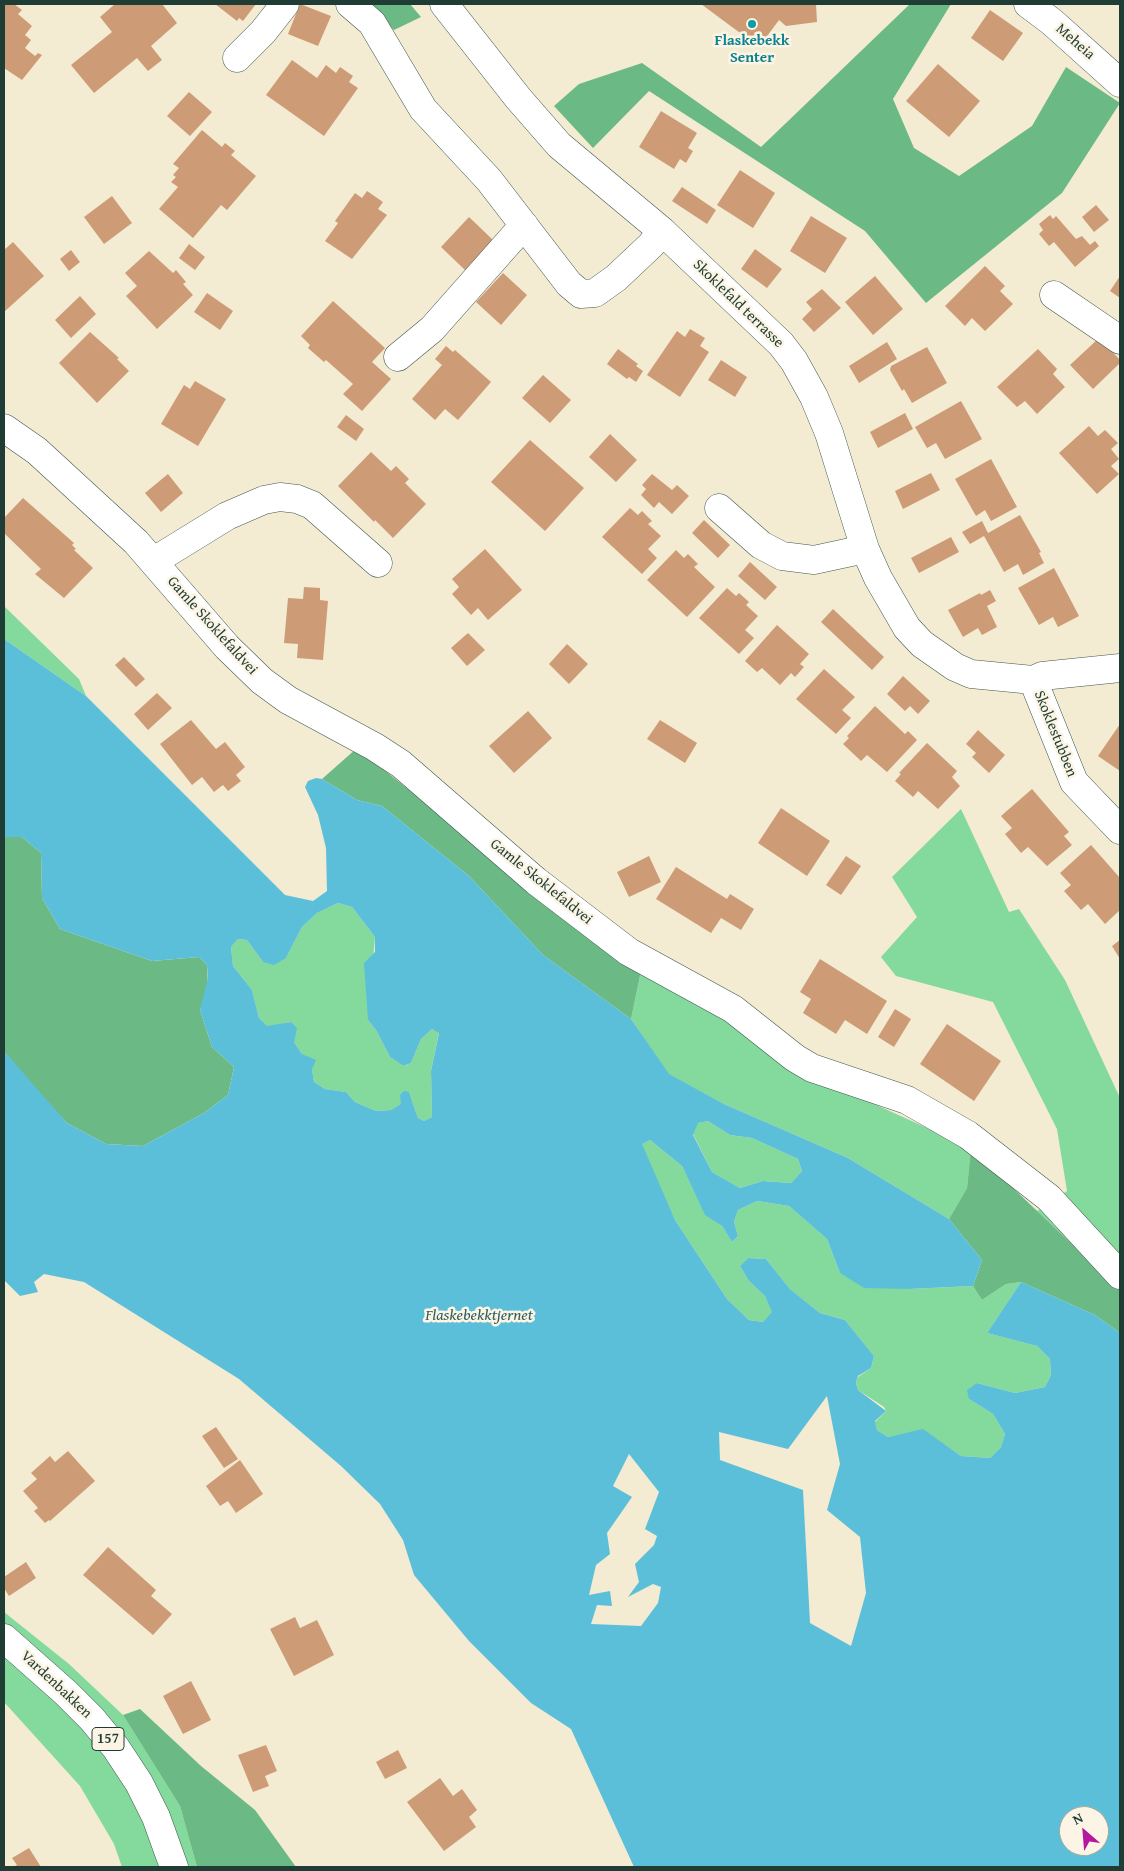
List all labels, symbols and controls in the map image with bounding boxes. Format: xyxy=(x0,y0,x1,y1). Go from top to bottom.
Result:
marker: Flaskebekk Senter xyxy=(746,18,758,30)
street label: Meheia xyxy=(1052,20,1098,64)
place label: Flaskebekk Senter xyxy=(715,32,789,67)
street label: Skoklefald terrasse xyxy=(689,256,787,352)
street label: Gamle Skoklefaldvei xyxy=(163,573,261,679)
street label: Skoklestubben xyxy=(1030,688,1080,780)
street label: Gamle Skoklefaldvei xyxy=(486,835,596,929)
water label: Flaskebekktjernet xyxy=(425,1306,533,1326)
street label: Vardenbakken xyxy=(17,1647,95,1723)
road number: 157 xyxy=(92,1728,124,1750)
north arrow xyxy=(1059,1806,1109,1856)
text: N xyxy=(1069,1807,1086,1830)

